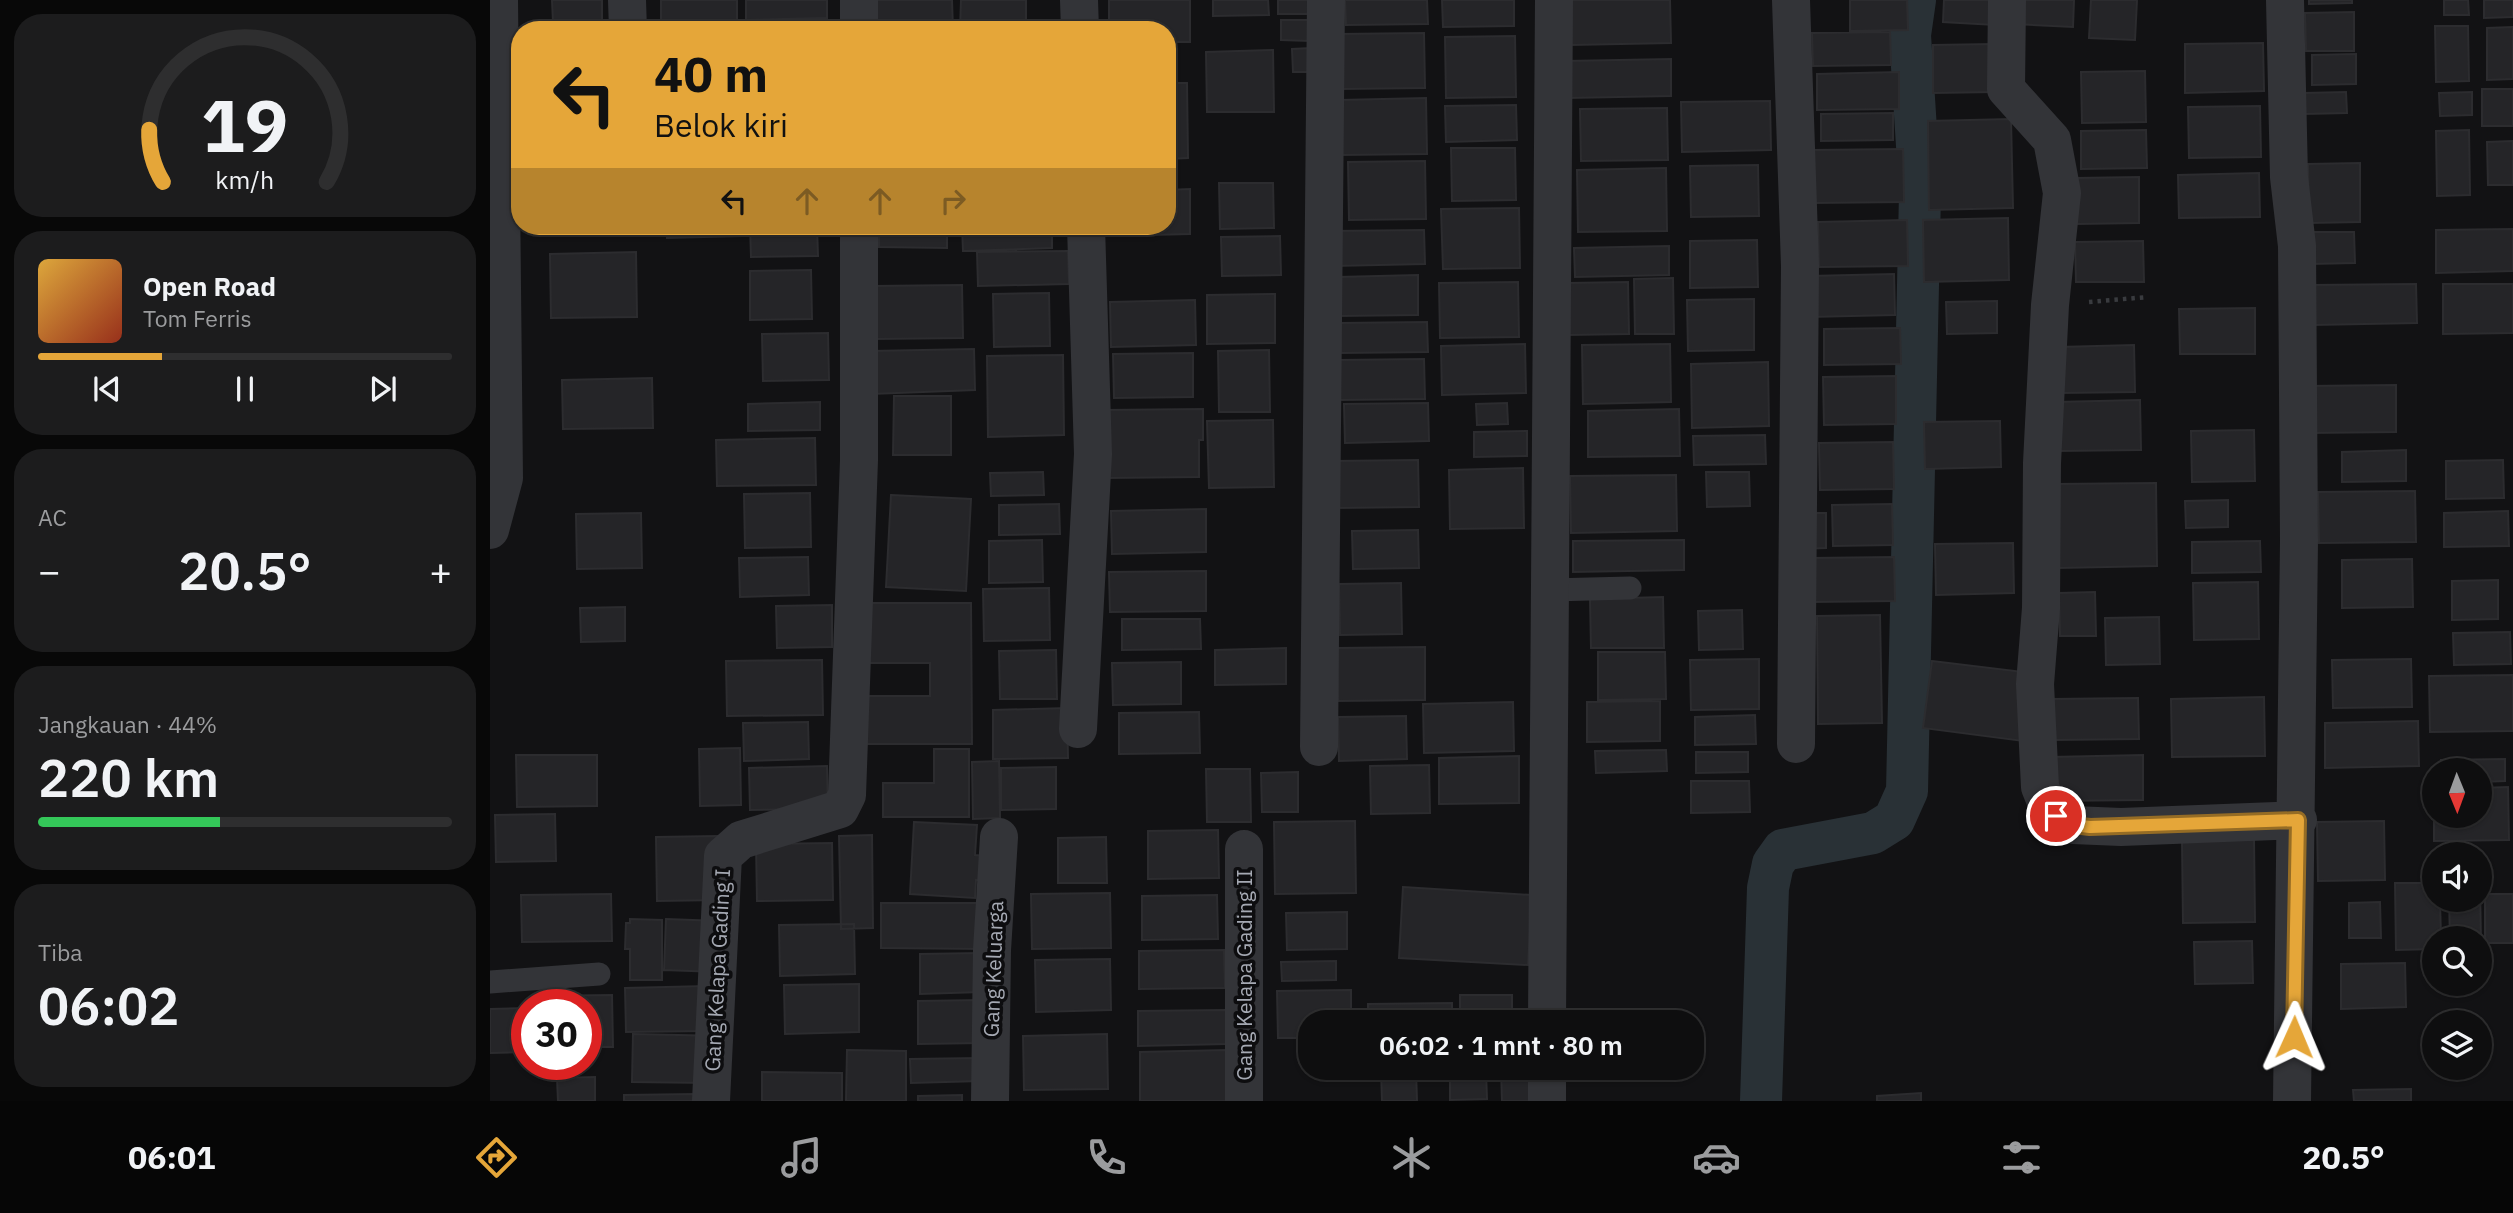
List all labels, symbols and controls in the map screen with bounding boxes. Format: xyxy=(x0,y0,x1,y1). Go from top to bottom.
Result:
text: 40 m xyxy=(654,42,768,105)
icon: left xyxy=(539,49,630,140)
text: 19 xyxy=(201,77,289,172)
text: Belok kiri xyxy=(654,104,788,146)
text: km/h xyxy=(216,163,274,196)
icon: left xyxy=(715,182,753,220)
icon: ahead xyxy=(788,182,826,220)
icon: ahead xyxy=(861,182,899,220)
icon: right xyxy=(934,182,972,220)
text: Open Road xyxy=(143,269,276,303)
text: Tom Ferris xyxy=(143,303,252,333)
icon: previous xyxy=(88,370,126,408)
icon: pause xyxy=(226,370,264,408)
icon: next xyxy=(364,370,402,408)
text: AC xyxy=(38,502,67,532)
text: 20.5° xyxy=(178,537,312,604)
text: − xyxy=(38,546,61,595)
text: + xyxy=(429,546,452,595)
text: Jangkauan · 44% xyxy=(38,709,217,739)
text: 220 km xyxy=(38,744,219,811)
north arrow xyxy=(2422,758,2492,828)
map controls xyxy=(2422,758,2492,1080)
pin xyxy=(2026,786,2086,846)
icon: arrive xyxy=(2037,797,2075,835)
button: sound xyxy=(2422,842,2492,912)
street label: Gang Kelapa Gading I xyxy=(698,868,736,1072)
street label: Gang Kelapa Gading II xyxy=(1230,869,1258,1081)
street label: Gang Keluarga xyxy=(977,900,1009,1038)
button: search xyxy=(2422,926,2492,996)
text: Tiba xyxy=(38,937,83,967)
text: 06:02 xyxy=(38,972,179,1039)
speed limit sign: 30 xyxy=(511,989,602,1080)
position arrow xyxy=(2257,1000,2331,1074)
button: layers xyxy=(2422,1010,2492,1080)
text: 06:02 · 1 mnt · 80 m xyxy=(1379,1028,1623,1062)
icon: directions xyxy=(472,1133,521,1182)
icon: music xyxy=(777,1133,826,1182)
icon: phone xyxy=(1082,1133,1131,1182)
icon: climate xyxy=(1387,1133,1436,1182)
icon: car xyxy=(1692,1133,1741,1182)
icon: filters xyxy=(1997,1133,2046,1182)
text: 06:01 xyxy=(128,1136,215,1178)
text: 20.5° xyxy=(2302,1136,2385,1178)

